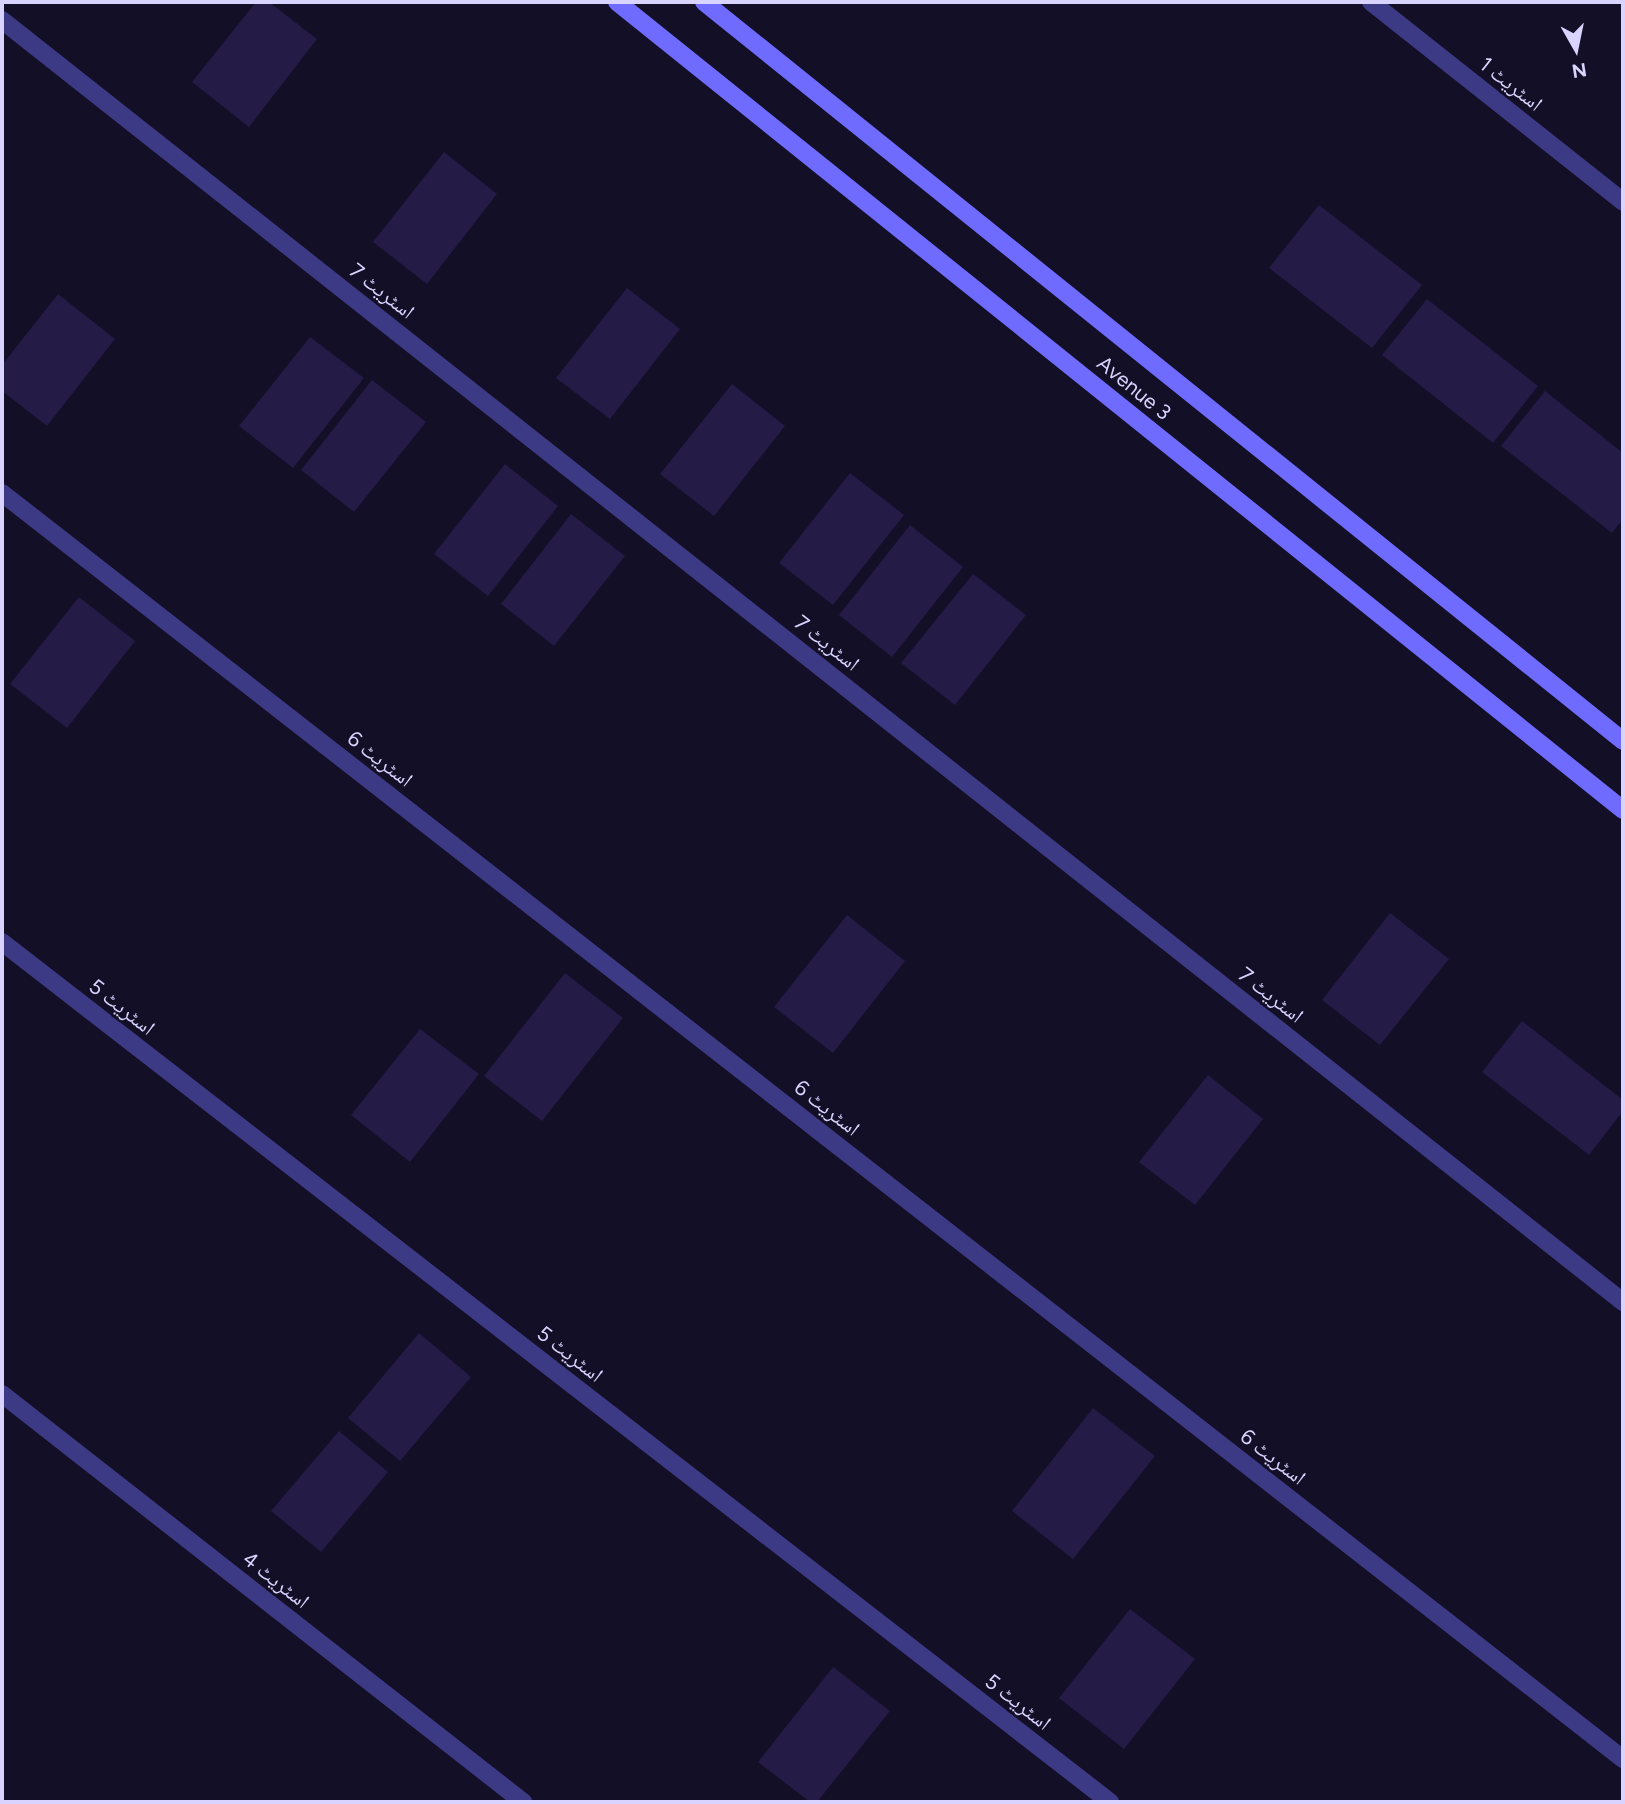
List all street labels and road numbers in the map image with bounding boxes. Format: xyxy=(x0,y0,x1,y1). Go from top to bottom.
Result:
street label: اسٹریٹ 1 xyxy=(1474,52,1548,116)
street label: اسٹریٹ 7 xyxy=(344,258,420,324)
street label: Avenue 3 xyxy=(1092,351,1176,425)
street label: اسٹریٹ 7 xyxy=(789,610,865,676)
street label: اسٹریٹ 6 xyxy=(342,726,418,792)
street label: اسٹریٹ 7 xyxy=(1233,962,1309,1028)
street label: اسٹریٹ 5 xyxy=(84,974,160,1040)
street label: اسٹریٹ 6 xyxy=(789,1075,865,1141)
street label: اسٹریٹ 5 xyxy=(532,1321,608,1387)
street label: اسٹریٹ 6 xyxy=(1235,1424,1311,1490)
street label: اسٹریٹ 4 xyxy=(238,1546,314,1614)
street label: اسٹریٹ 5 xyxy=(980,1669,1056,1735)

